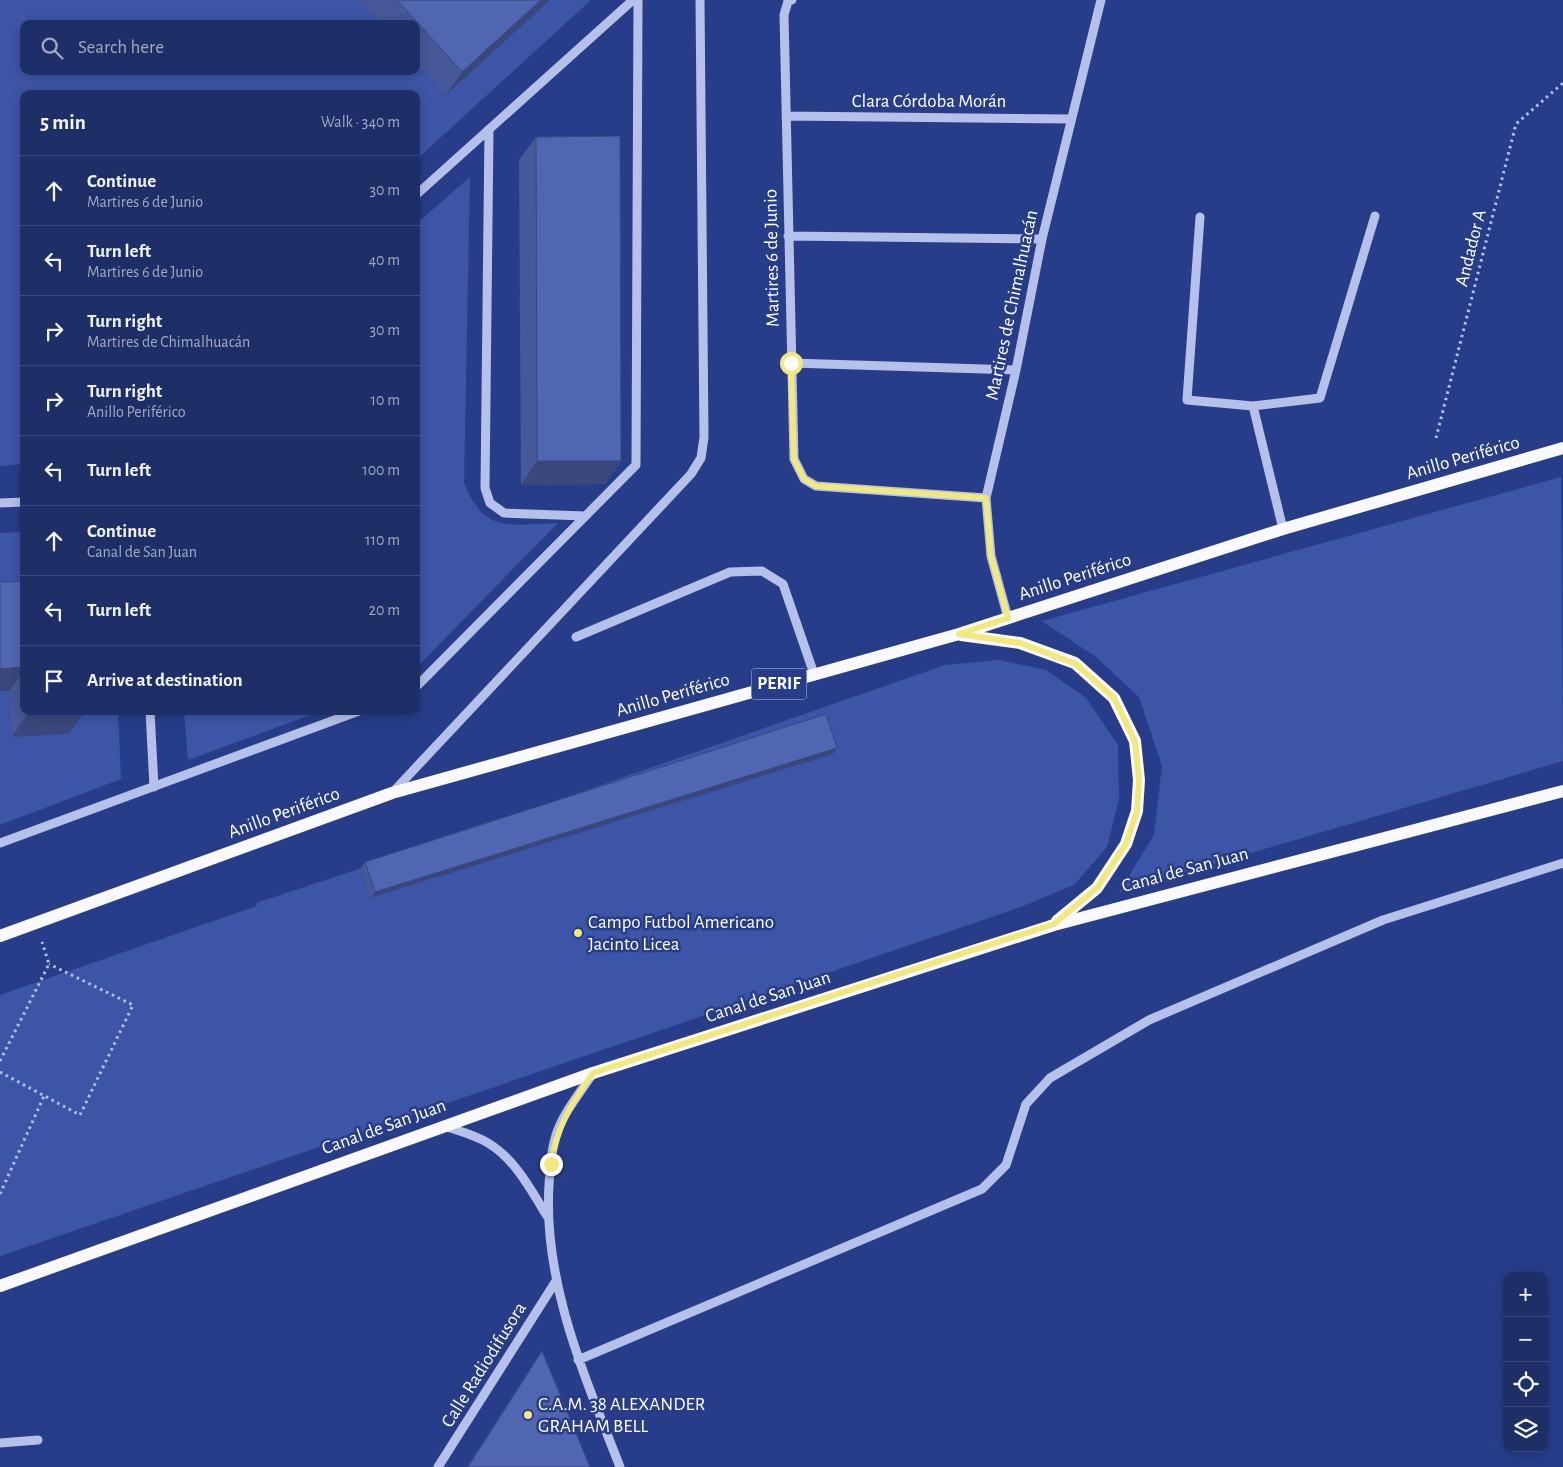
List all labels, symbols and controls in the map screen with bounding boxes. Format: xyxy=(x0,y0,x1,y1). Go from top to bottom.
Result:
search box xyxy=(20,20,420,75)
icon: search xyxy=(38,34,66,62)
text: Search here xyxy=(78,38,164,57)
street label: Clara Córdoba Morán xyxy=(852,92,1006,111)
text: 5 min xyxy=(40,112,86,133)
text: Walk · 340 m xyxy=(321,114,400,130)
text: Continue xyxy=(87,172,156,191)
icon: ahead xyxy=(40,177,68,205)
text: 30 m xyxy=(370,182,400,198)
street label: Martires 6 de Junio xyxy=(761,189,783,327)
text: Martires 6 de Junio xyxy=(87,194,203,210)
street label: Martires de Chimalhuacán xyxy=(983,208,1041,402)
street label: Andador A xyxy=(1452,208,1490,288)
text: Turn left xyxy=(87,242,151,261)
icon: left xyxy=(40,247,68,275)
text: 40 m xyxy=(368,252,400,268)
text: Martires 6 de Junio xyxy=(87,264,203,280)
text: Turn right xyxy=(87,312,162,331)
icon: right xyxy=(40,317,68,345)
text: 30 m xyxy=(370,322,400,338)
text: Martires de Chimalhuacán xyxy=(87,334,250,350)
route start xyxy=(780,352,803,375)
text: Turn right xyxy=(87,382,162,401)
icon: right xyxy=(40,387,68,415)
text: 10 m xyxy=(371,392,400,408)
text: Anillo Periférico xyxy=(87,404,186,420)
street label: Anillo Periférico xyxy=(1404,433,1522,483)
icon: left xyxy=(40,457,68,485)
text: Turn left xyxy=(87,461,151,480)
text: 100 m xyxy=(362,462,400,478)
text: Continue xyxy=(87,522,156,541)
icon: ahead xyxy=(40,527,68,555)
text: 110 m xyxy=(365,532,400,548)
text: Canal de San Juan xyxy=(87,544,197,560)
street label: Anillo Periférico xyxy=(1016,550,1134,604)
icon: left xyxy=(40,597,68,625)
text: Turn left xyxy=(87,601,151,620)
text: 20 m xyxy=(369,602,400,618)
icon: arrive xyxy=(40,667,68,695)
road number: PERIF xyxy=(752,669,806,700)
street label: Anillo Periférico xyxy=(614,670,732,720)
text: Arrive at destination xyxy=(87,671,243,690)
street label: Anillo Periférico xyxy=(226,784,342,842)
street label: Canal de San Juan xyxy=(1120,844,1250,896)
place label: Campo Futbol Americano Jacinto Licea xyxy=(588,913,774,954)
marker: Campo Futbol Americano Jacinto Licea xyxy=(572,927,584,939)
street label: Canal de San Juan xyxy=(703,968,833,1026)
street label: Canal de San Juan xyxy=(319,1096,449,1158)
route end xyxy=(540,1153,563,1176)
map controls xyxy=(1503,1272,1548,1452)
button: + xyxy=(1503,1272,1548,1317)
street label: Calle Radiodifusora xyxy=(438,1299,530,1431)
button: − xyxy=(1503,1317,1548,1362)
button: locate xyxy=(1503,1362,1548,1407)
place label: C.A.M. 38 ALEXANDER GRAHAM BELL xyxy=(538,1395,705,1436)
button: layers xyxy=(1503,1407,1548,1452)
marker: C.A.M. 38 ALEXANDER GRAHAM BELL xyxy=(522,1409,534,1421)

